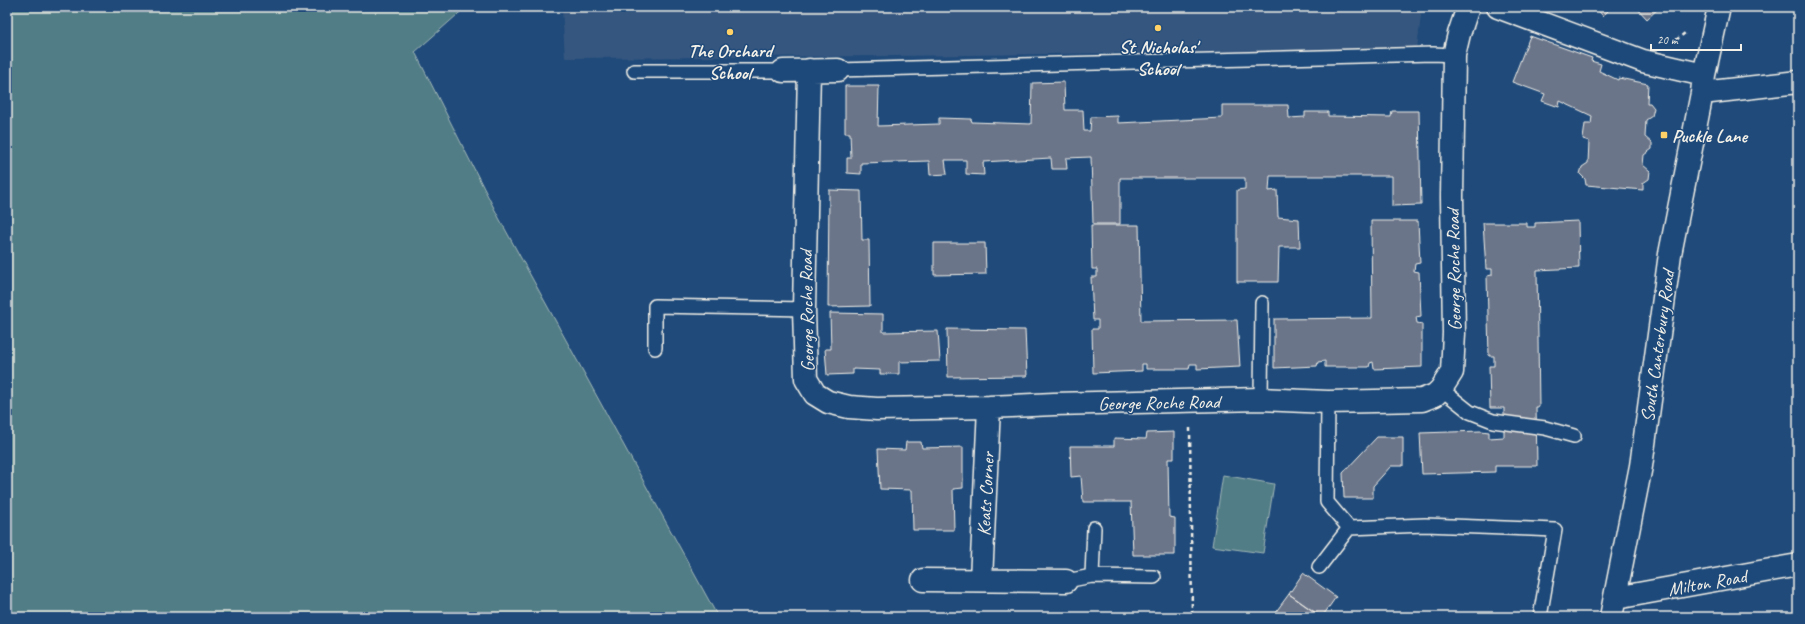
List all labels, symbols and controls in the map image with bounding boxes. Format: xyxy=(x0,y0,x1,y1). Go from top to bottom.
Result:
marker: St Nicholas' School xyxy=(1153,23,1163,33)
scale bar xyxy=(1651,26,1741,52)
marker: The Orchard School xyxy=(725,27,735,37)
text: 20 m xyxy=(1657,32,1679,48)
place label: St Nicholas' School xyxy=(1119,35,1201,81)
place label: The Orchard School xyxy=(688,39,775,85)
place label: Puckle Lane xyxy=(1672,124,1748,148)
marker: Puckle Lane xyxy=(1659,130,1669,140)
street label: George Roche Road xyxy=(1441,205,1467,331)
street label: George Roche Road xyxy=(794,246,820,372)
street label: South Canterbury Road xyxy=(1635,266,1681,423)
street label: George Roche Road xyxy=(1098,390,1224,416)
street label: Keats Corner xyxy=(972,450,1000,537)
street label: Milton Road xyxy=(1666,564,1752,602)

